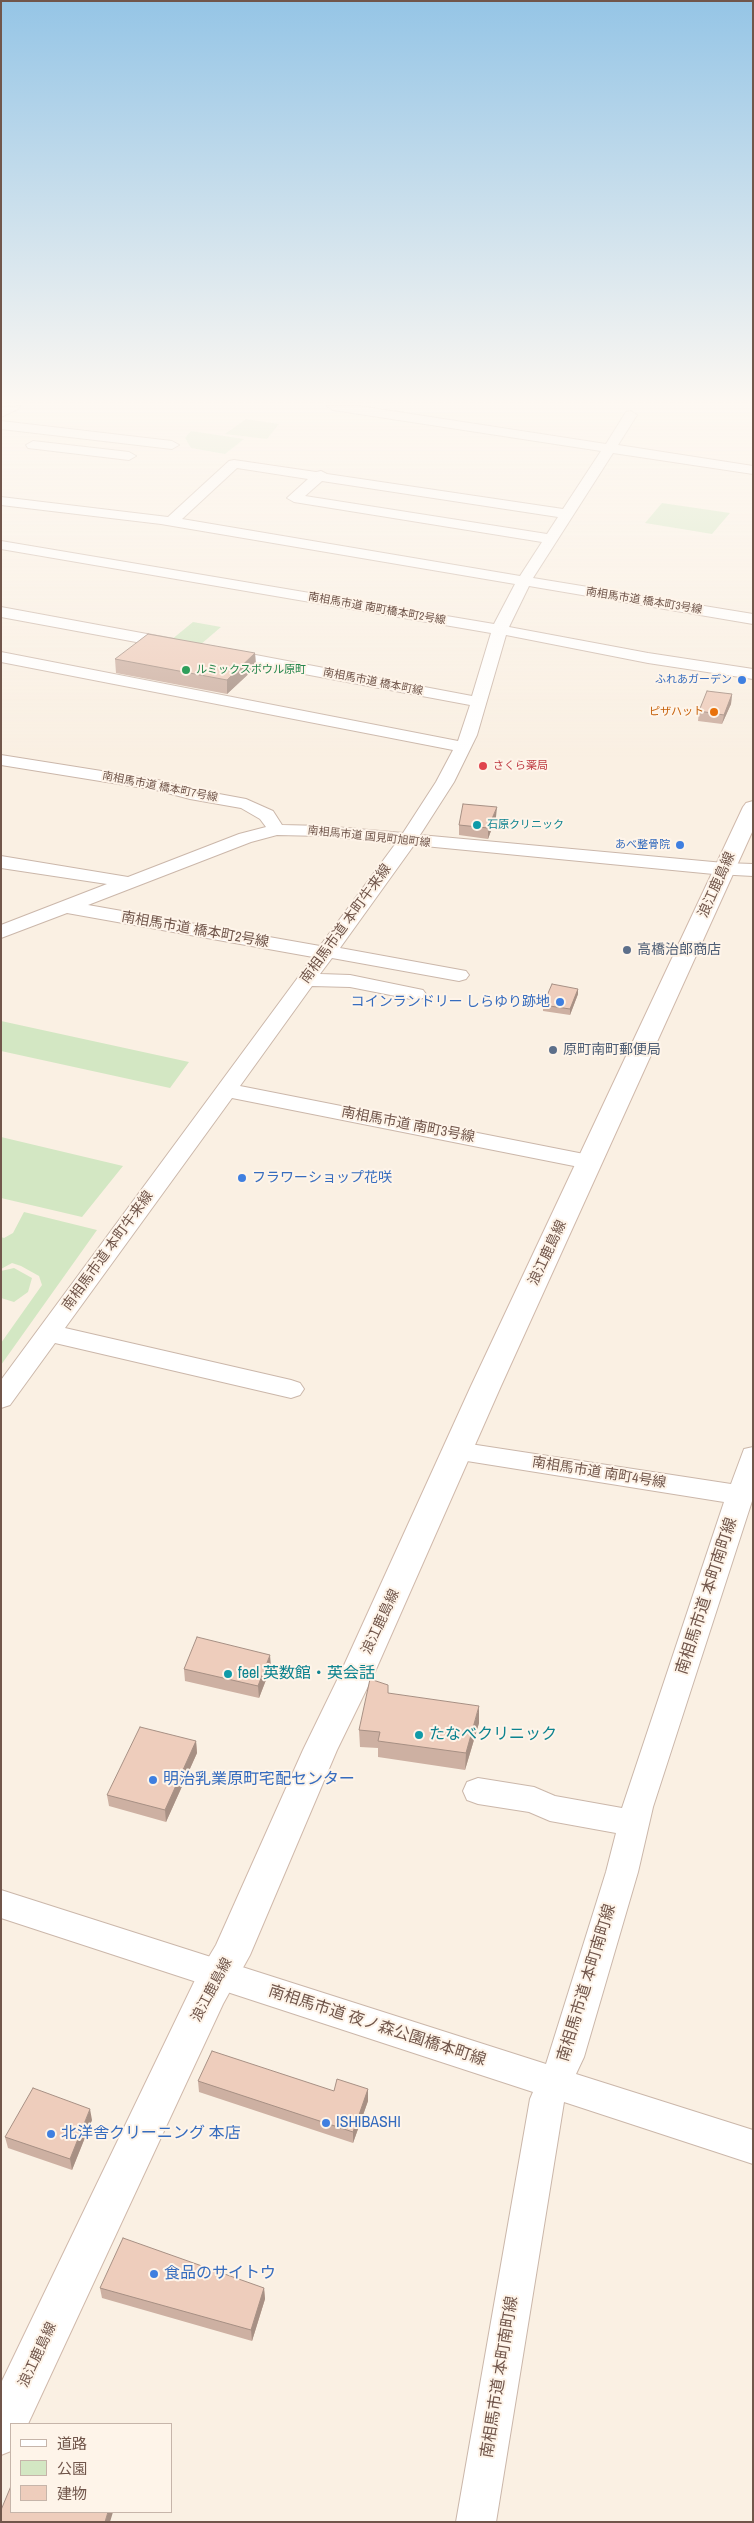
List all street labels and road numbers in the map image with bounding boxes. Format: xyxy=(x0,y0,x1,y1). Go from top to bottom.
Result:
street label: 南相馬市道 橋本町3号線 xyxy=(585,585,703,617)
street label: 南相馬市道 南町橋本町2号線 xyxy=(307,590,447,628)
street label: 南相馬市道 橋本町線 xyxy=(322,666,424,698)
street label: 南相馬市道 橋本町7号線 xyxy=(101,769,219,805)
street label: 南相馬市道 国見町旭町線 xyxy=(307,824,431,850)
street label: 浪江鹿島線 xyxy=(695,850,739,920)
street label: 南相馬市道 本町牛来線 xyxy=(297,861,395,987)
street label: 南相馬市道 橋本町2号線 xyxy=(120,909,270,951)
street label: 南相馬市道 南町3号線 xyxy=(340,1104,476,1146)
street label: 南相馬市道 本町牛来線 xyxy=(59,1188,157,1314)
street label: 浪江鹿島線 xyxy=(526,1218,570,1288)
street label: 南相馬市道 南町4号線 xyxy=(531,1454,667,1492)
street label: 南相馬市道 本町南町線 xyxy=(673,1515,741,1677)
street label: 浪江鹿島線 xyxy=(359,1587,403,1657)
street label: 南相馬市道 本町南町線 xyxy=(554,1902,620,2064)
street label: 浪江鹿島線 xyxy=(188,1955,236,2025)
street label: 南相馬市道 夜ノ森公園橋本町線 xyxy=(266,1982,488,2070)
street label: 南相馬市道 本町南町線 xyxy=(478,2295,522,2459)
street label: 浪江鹿島線 xyxy=(16,2320,60,2390)

